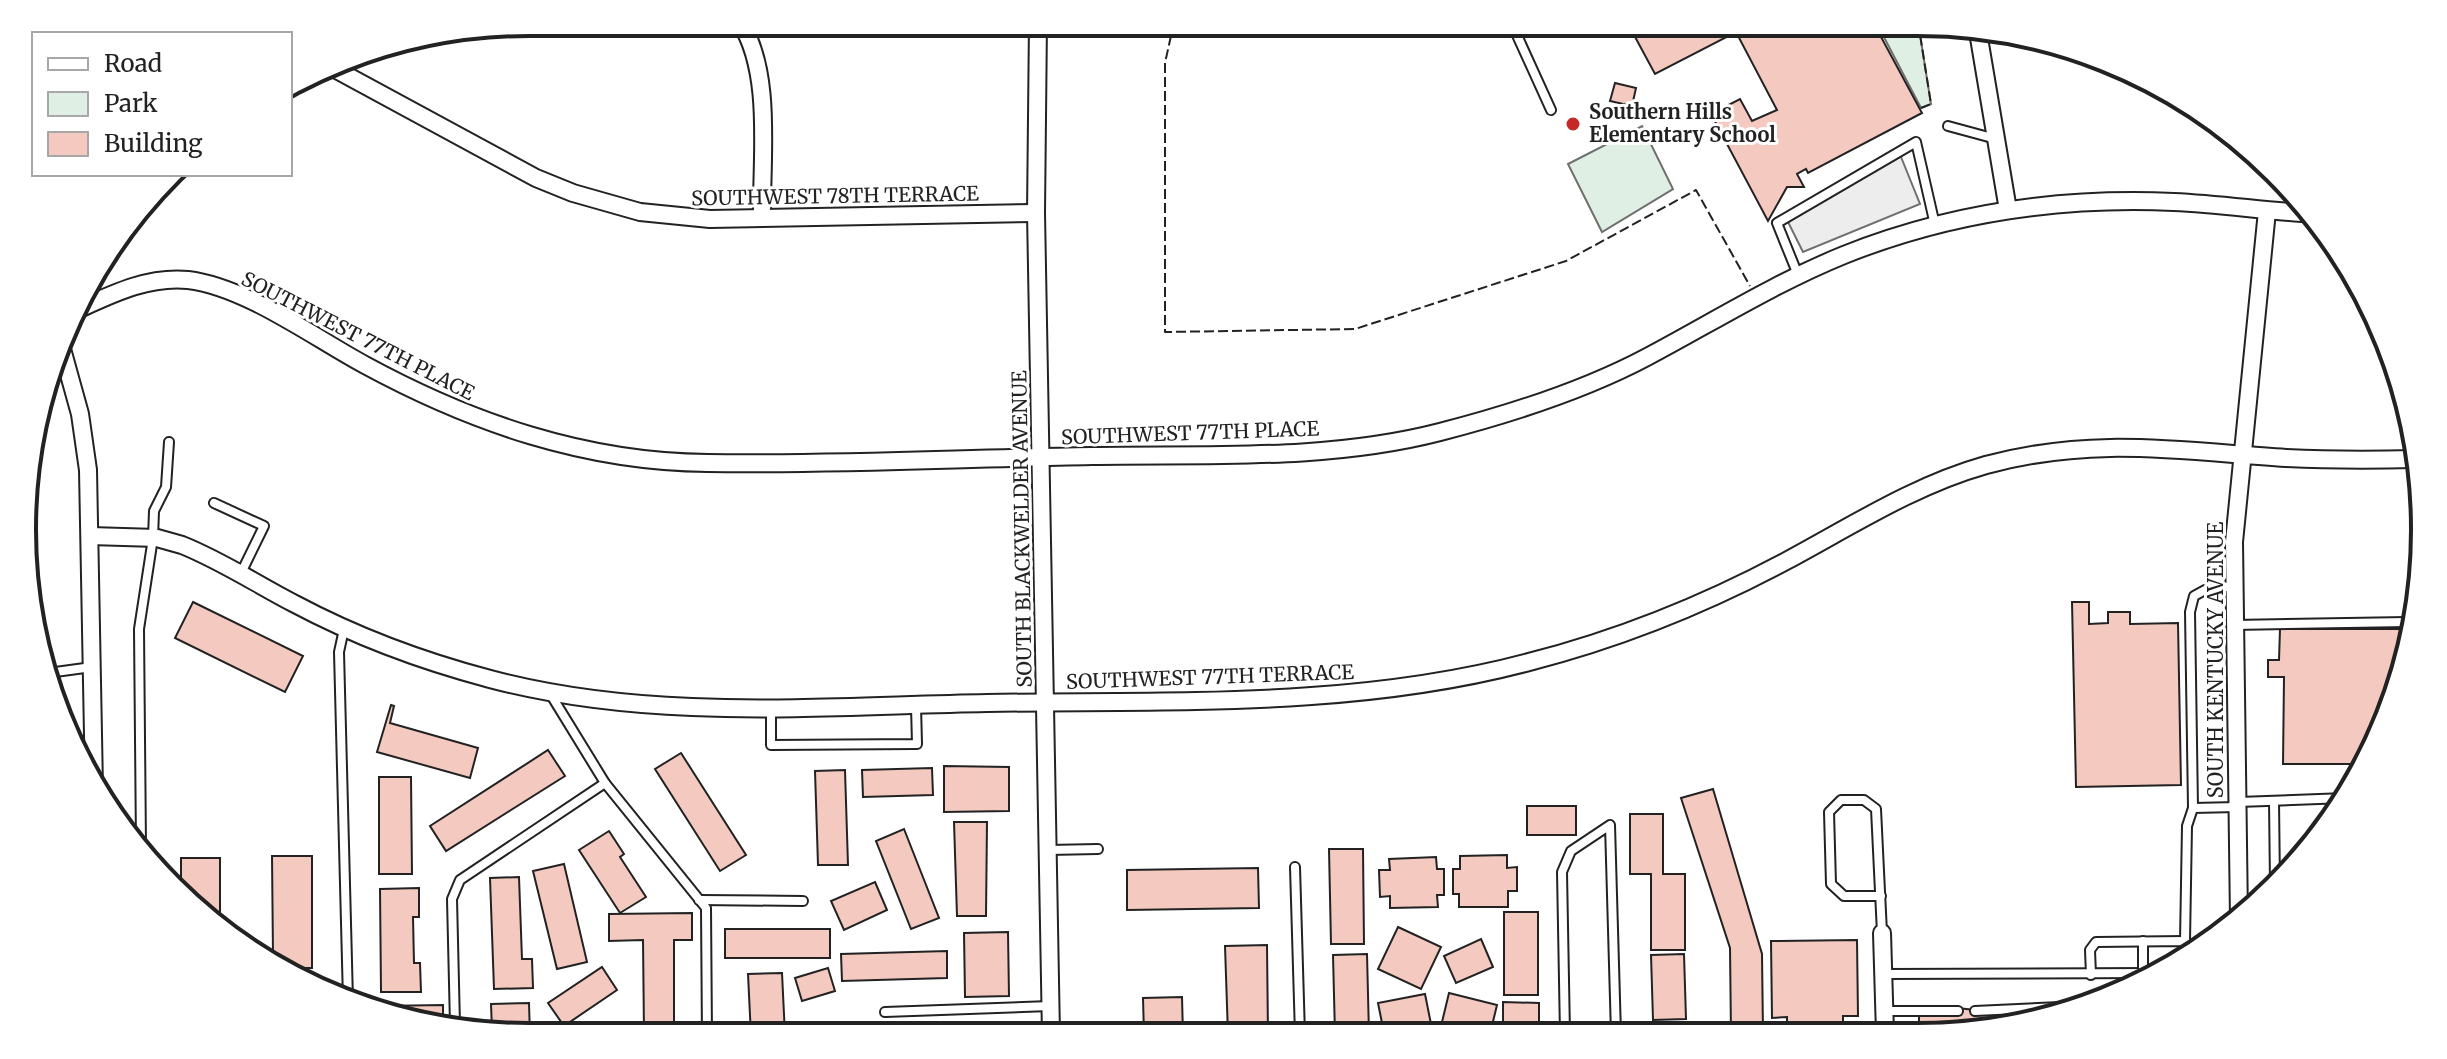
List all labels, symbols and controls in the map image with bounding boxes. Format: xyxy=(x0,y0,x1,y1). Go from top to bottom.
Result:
legend xyxy=(32,32,292,176)
text: Road xyxy=(104,48,162,79)
text: Park xyxy=(104,88,158,119)
place label: Southern Hills Elementary School xyxy=(1589,99,1776,147)
marker: Southern Hills Elementary School xyxy=(1564,115,1582,133)
text: Building xyxy=(104,128,203,159)
street label: SOUTHWEST 78TH TERRACE xyxy=(691,180,979,211)
street label: SOUTHWEST 77TH PLACE xyxy=(237,266,479,405)
street label: SOUTH BLACKWELDER AVENUE xyxy=(1006,370,1037,688)
street label: SOUTHWEST 77TH PLACE xyxy=(1060,415,1320,449)
street label: SOUTH KENTUCKY AVENUE xyxy=(2203,521,2228,798)
street label: SOUTHWEST 77TH TERRACE xyxy=(1066,659,1355,694)

